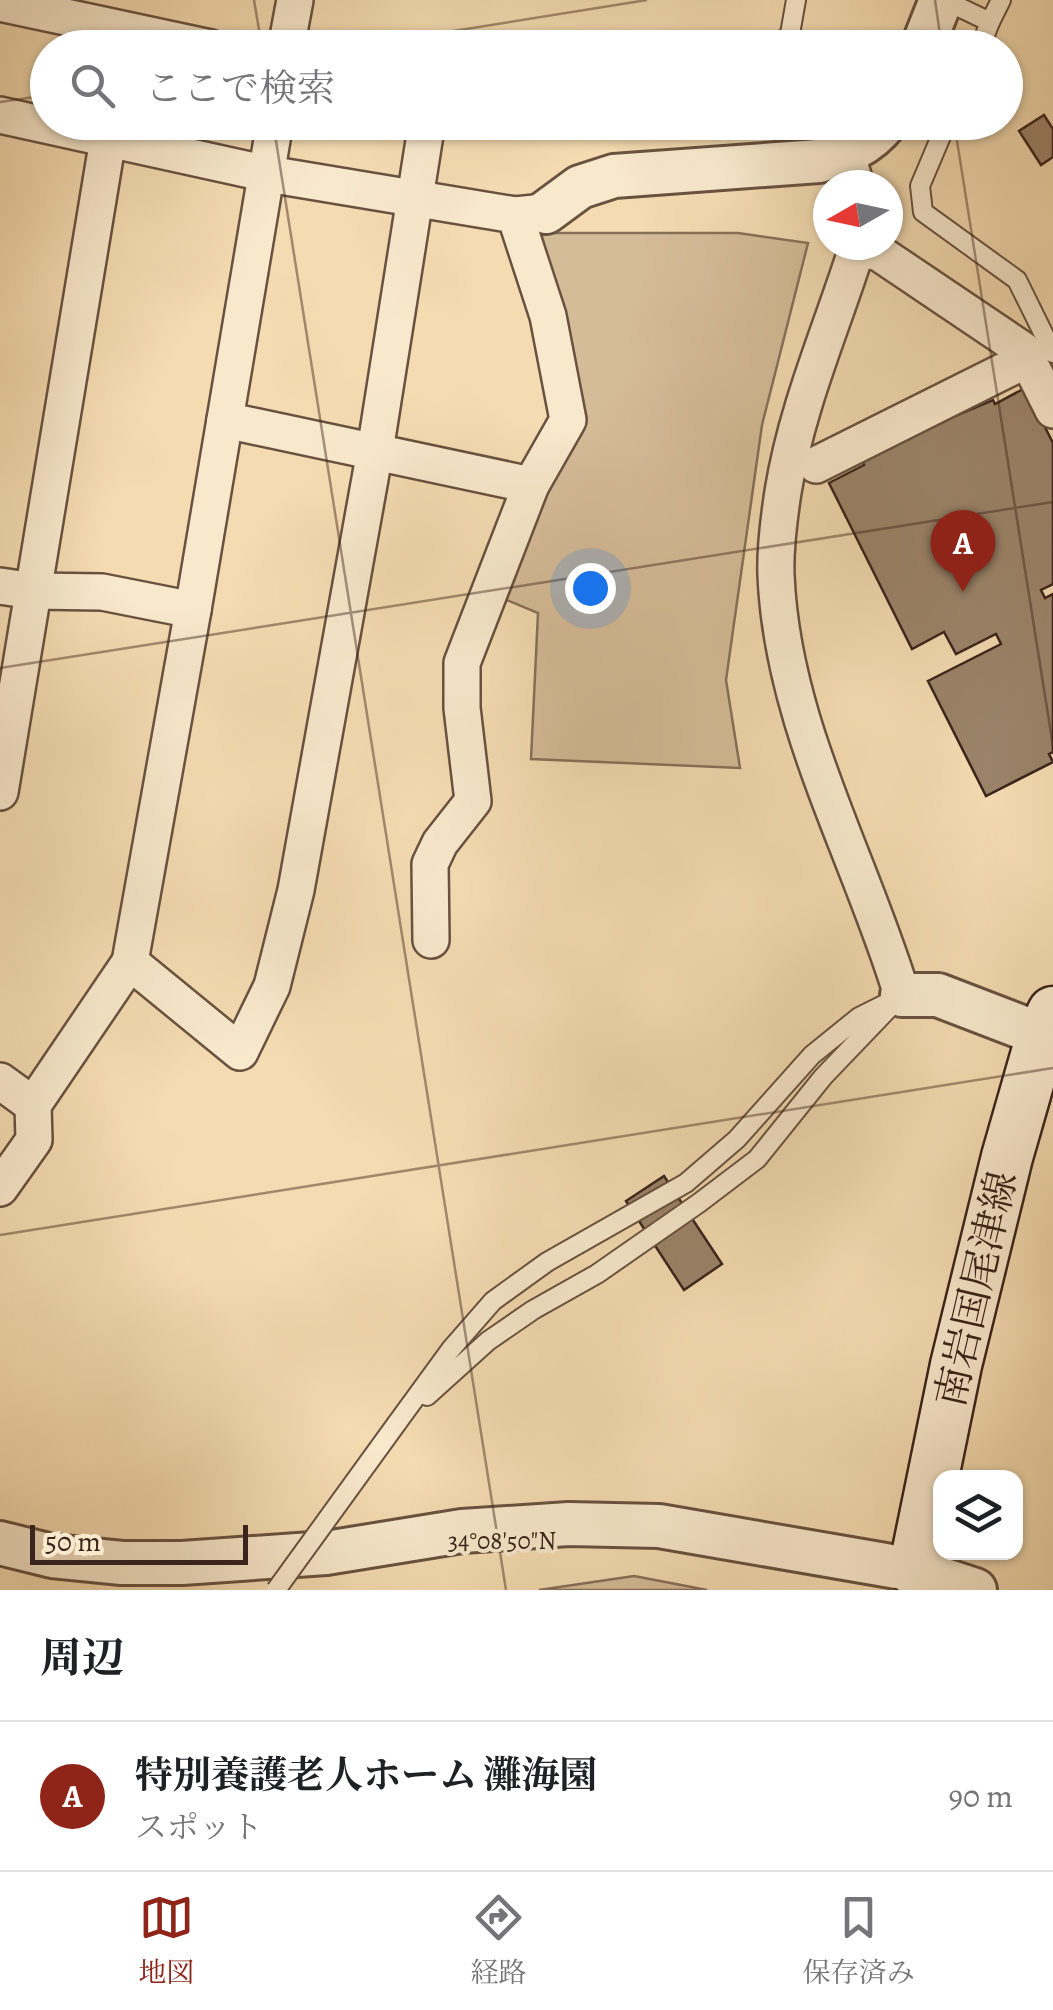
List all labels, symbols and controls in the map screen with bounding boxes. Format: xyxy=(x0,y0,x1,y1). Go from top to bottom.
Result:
search box xyxy=(30,30,1023,140)
icon: search xyxy=(65,58,120,113)
text: ここで検索 xyxy=(145,62,335,114)
north arrow xyxy=(813,170,903,260)
pin: A xyxy=(930,510,996,592)
your location xyxy=(565,563,616,614)
street label: 南岩国尾津線 xyxy=(922,1166,1030,1412)
map controls xyxy=(933,1470,1023,1560)
button: layers xyxy=(933,1470,1023,1560)
scale bar xyxy=(30,1520,248,1564)
text: 50 m xyxy=(45,1523,101,1561)
text: 34°08'50"N xyxy=(448,1524,556,1558)
text: 周辺 xyxy=(40,1629,124,1686)
text: 特別養護老人ホーム 灘海園 xyxy=(135,1749,598,1801)
text: A xyxy=(62,1774,83,1818)
text: 90 m xyxy=(948,1774,1013,1818)
text: スポット xyxy=(135,1805,263,1849)
tab: 地図 xyxy=(138,1890,194,1992)
tab: 経路 xyxy=(470,1890,527,1992)
tab: 保存済み xyxy=(803,1890,915,1992)

